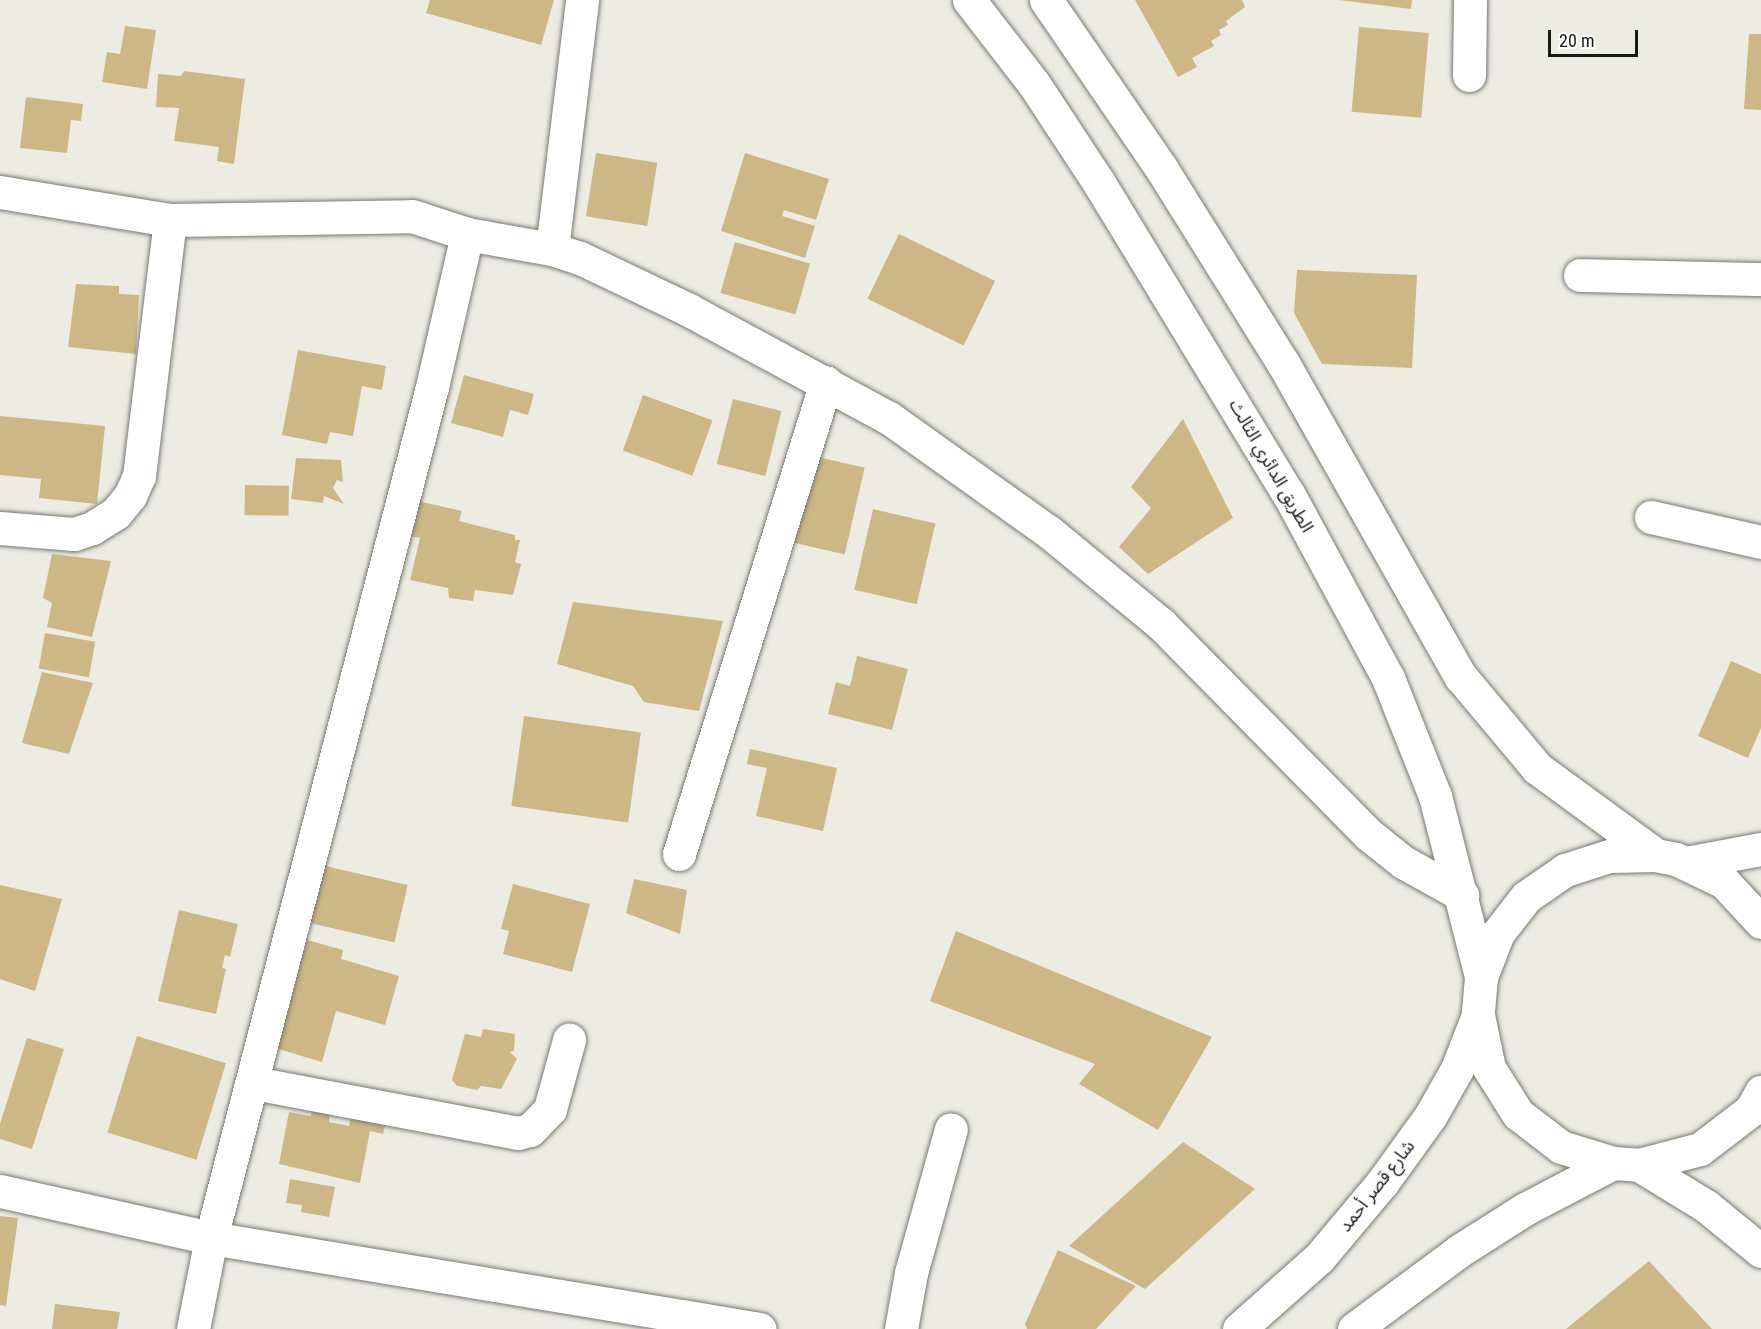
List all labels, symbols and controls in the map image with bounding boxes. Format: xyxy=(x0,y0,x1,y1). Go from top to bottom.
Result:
scale bar xyxy=(1551,18,1641,56)
text: 20 m xyxy=(1559,30,1594,51)
street label: الطريق الدائري الثالث xyxy=(1224,396,1318,536)
street label: شارع قصر أحمد xyxy=(1335,1136,1419,1236)

